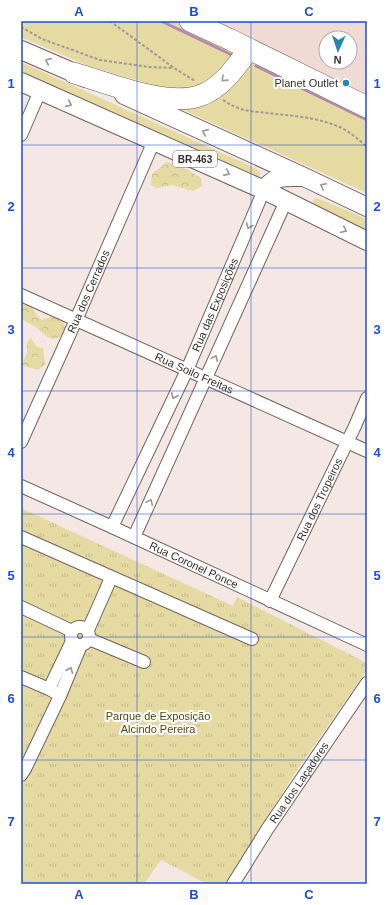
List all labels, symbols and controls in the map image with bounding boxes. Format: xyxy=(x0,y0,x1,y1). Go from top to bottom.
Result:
text: A xyxy=(74,4,84,19)
text: B xyxy=(189,4,199,19)
text: C xyxy=(304,4,314,19)
north arrow xyxy=(318,30,358,70)
text: N xyxy=(333,54,342,66)
one-way arrow xyxy=(44,58,51,66)
one-way arrow xyxy=(221,74,229,82)
text: 1 xyxy=(7,76,15,91)
text: 1 xyxy=(373,76,381,91)
place label: Planet Outlet xyxy=(274,77,338,89)
marker: Planet Outlet xyxy=(341,78,351,88)
one-way arrow xyxy=(65,99,73,107)
one-way arrow xyxy=(201,129,209,137)
road number: BR-463 xyxy=(173,151,217,167)
one-way arrow xyxy=(223,169,230,177)
one-way arrow xyxy=(320,183,327,191)
text: 2 xyxy=(7,199,15,214)
text: 2 xyxy=(373,199,381,214)
one-way arrow xyxy=(245,222,253,229)
one-way arrow xyxy=(339,225,347,233)
street label: Rua dos Cerrados xyxy=(65,248,112,335)
street label: Rua das Exposições xyxy=(190,256,240,353)
text: 3 xyxy=(7,322,15,337)
text: 3 xyxy=(373,322,381,337)
street label: Rua Soilo Freitas xyxy=(153,350,236,396)
one-way arrow xyxy=(210,354,218,362)
one-way arrow xyxy=(171,392,179,400)
text: 4 xyxy=(7,445,15,460)
text: 4 xyxy=(373,445,381,460)
street label: Rua dos Tropeiros xyxy=(294,456,345,542)
one-way arrow xyxy=(146,498,154,505)
street label: Rua Coronel Ponce xyxy=(148,539,240,591)
text: 5 xyxy=(7,568,15,583)
text: 5 xyxy=(373,568,381,583)
one-way arrow xyxy=(65,667,73,675)
text: 6 xyxy=(7,691,15,706)
text: 6 xyxy=(373,691,381,706)
park label: Parque de Exposição Alcindo Pereira xyxy=(106,710,210,735)
street label: Rua dos Laçadores xyxy=(267,739,331,825)
text: 7 xyxy=(7,814,15,829)
text: 7 xyxy=(373,814,381,829)
text: A xyxy=(74,887,84,902)
text: B xyxy=(189,887,199,902)
text: C xyxy=(304,887,314,902)

